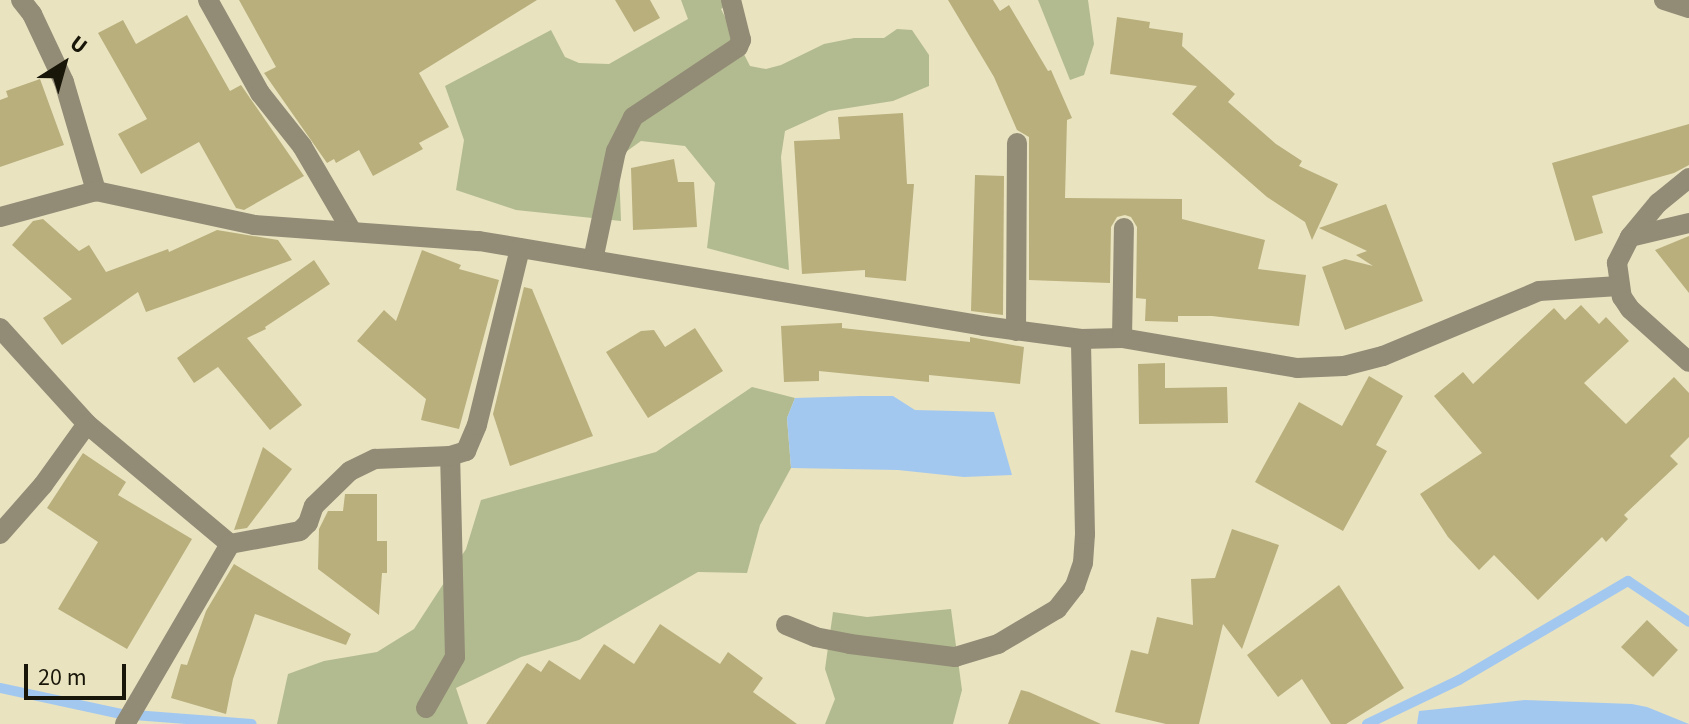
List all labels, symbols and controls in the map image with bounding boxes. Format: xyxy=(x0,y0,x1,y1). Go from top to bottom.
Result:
north arrow xyxy=(24,24,104,104)
text: U xyxy=(63,28,94,62)
scale bar xyxy=(28,648,130,698)
text: 20 m xyxy=(38,660,87,695)

